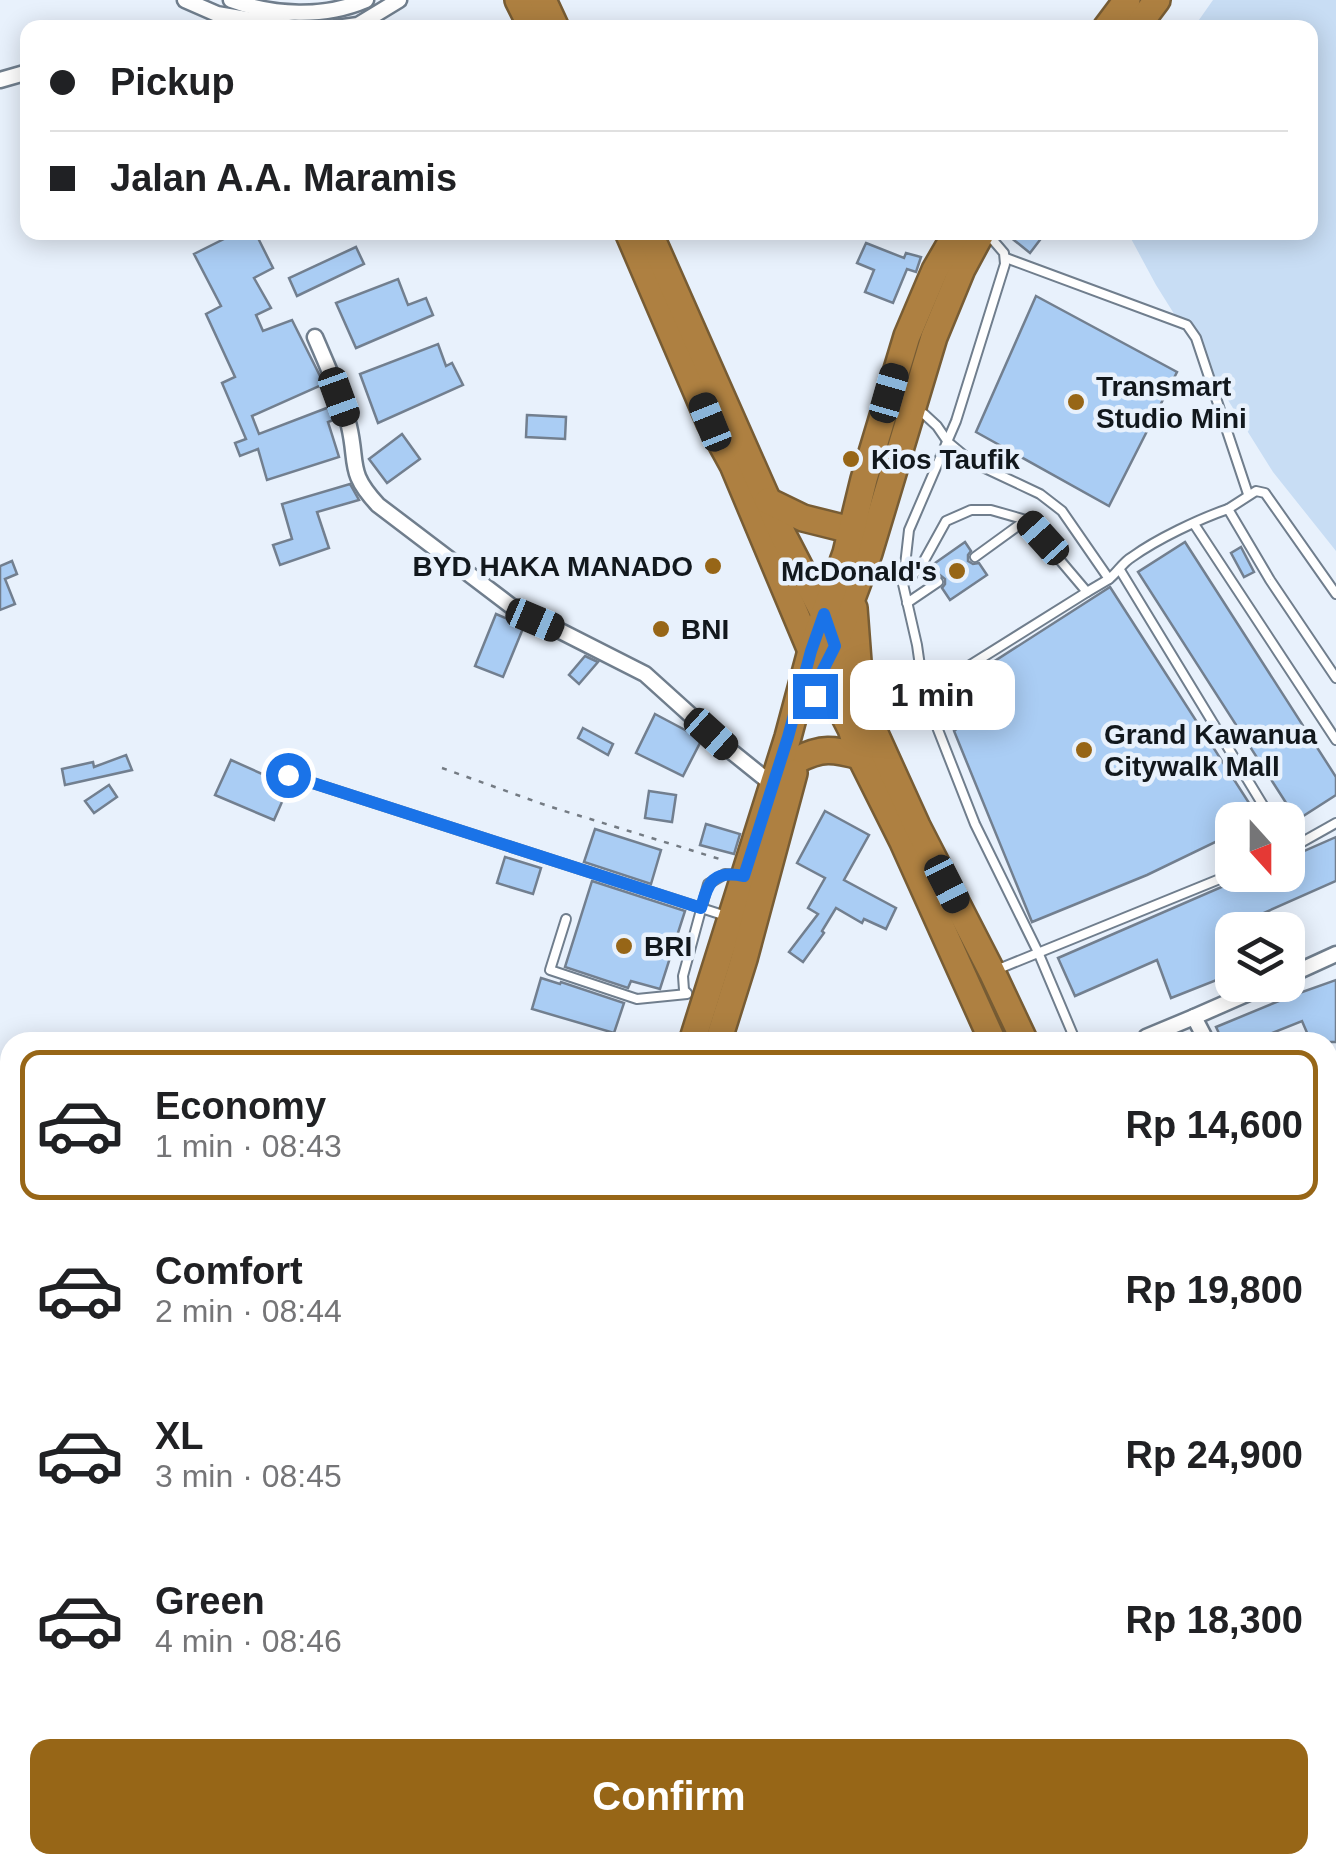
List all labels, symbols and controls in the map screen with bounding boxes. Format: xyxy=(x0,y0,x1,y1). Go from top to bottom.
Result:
text: Pickup xyxy=(110,61,235,103)
text: Jalan A.A. Maramis xyxy=(110,157,457,199)
car xyxy=(866,360,912,426)
car xyxy=(315,364,363,430)
place label: Transmart Studio Mini xyxy=(1096,371,1247,434)
car xyxy=(685,389,735,455)
marker: Transmart Studio Mini xyxy=(1065,391,1087,413)
place label: Kios Taufik xyxy=(871,444,1020,475)
marker: Kios Taufik xyxy=(840,448,862,470)
car xyxy=(1012,506,1074,570)
place label: BYD HAKA MANADO xyxy=(412,551,693,582)
marker: BYD HAKA MANADO xyxy=(702,555,724,577)
place label: McDonald's xyxy=(781,556,937,587)
marker: McDonald's xyxy=(946,560,968,582)
car xyxy=(502,594,568,646)
place label: BNI xyxy=(681,614,729,645)
marker: BNI xyxy=(650,618,672,640)
callout: 1 min xyxy=(850,661,1015,731)
route end xyxy=(793,674,838,719)
text: 1 min xyxy=(891,677,974,713)
car xyxy=(679,703,743,765)
place label: Grand Kawanua Citywalk Mall xyxy=(1104,719,1318,782)
marker: Grand Kawanua Citywalk Mall xyxy=(1073,739,1095,761)
route start xyxy=(266,753,311,798)
north arrow xyxy=(1215,802,1305,892)
map controls xyxy=(1215,802,1305,1002)
car xyxy=(920,850,974,918)
button: layers xyxy=(1215,912,1305,1002)
place label: BRI xyxy=(644,931,692,962)
marker: BRI xyxy=(613,935,635,957)
icon: car xyxy=(35,1080,125,1170)
text: Economy xyxy=(155,1085,326,1127)
text: Rp 14,600 xyxy=(1126,1104,1303,1146)
text: 1 min · 08:43 xyxy=(155,1128,342,1164)
icon: car xyxy=(35,1245,125,1335)
text: Comfort xyxy=(155,1250,303,1292)
text: Rp 19,800 xyxy=(1126,1269,1303,1311)
text: 2 min · 08:44 xyxy=(155,1293,342,1329)
icon: car xyxy=(35,1410,125,1500)
text: XL xyxy=(155,1415,204,1457)
text: Rp 24,900 xyxy=(1126,1434,1303,1476)
text: 3 min · 08:45 xyxy=(155,1458,342,1494)
icon: car xyxy=(35,1575,125,1665)
text: Green xyxy=(155,1580,265,1622)
text: Rp 18,300 xyxy=(1126,1599,1303,1641)
text: 4 min · 08:46 xyxy=(155,1623,342,1659)
button: Confirm xyxy=(30,1739,1308,1854)

